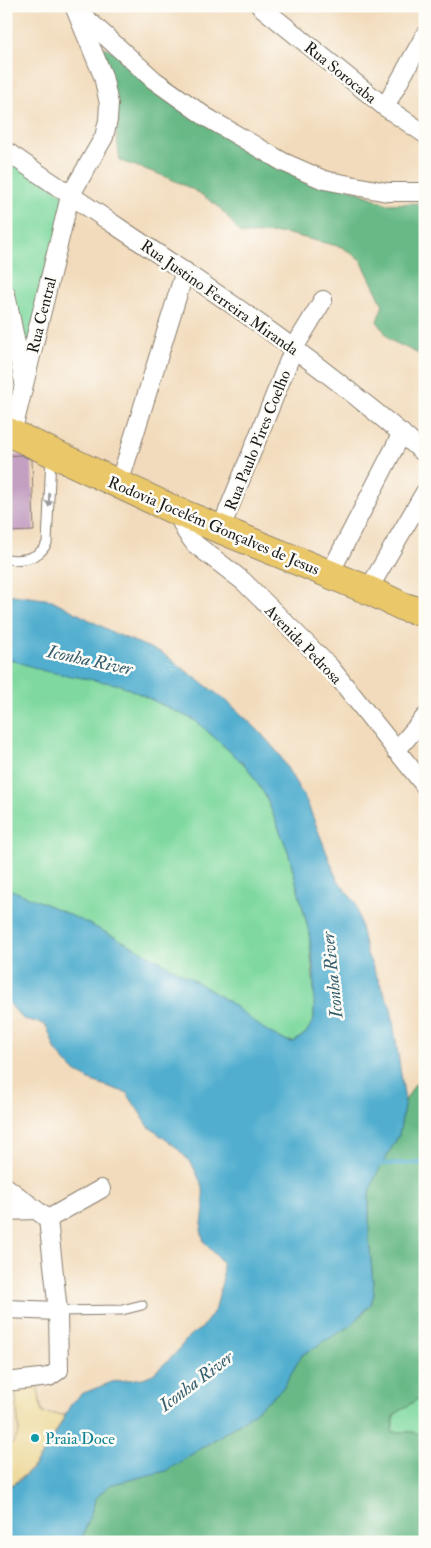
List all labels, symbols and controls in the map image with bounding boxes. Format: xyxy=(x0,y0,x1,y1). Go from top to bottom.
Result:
street label: Rua Sorocaba xyxy=(300,38,381,108)
street label: Rua Justino Ferreira Miranda xyxy=(136,236,303,361)
street label: Rua Central xyxy=(23,275,61,355)
street label: Rua Paulo Pires Coelho xyxy=(221,367,295,514)
street label: Rodovia Jocelém Gonçalves de Jesus xyxy=(104,472,322,581)
one-way arrow xyxy=(45,493,53,509)
street label: Avenida Pedrosa xyxy=(260,600,346,689)
water label: Iconha River xyxy=(44,640,136,681)
water label: Iconha River xyxy=(316,929,349,1020)
water label: Iconha River xyxy=(154,1345,239,1417)
place label: Praia Doce xyxy=(45,1429,115,1449)
marker: Praia Doce xyxy=(29,1432,41,1444)

